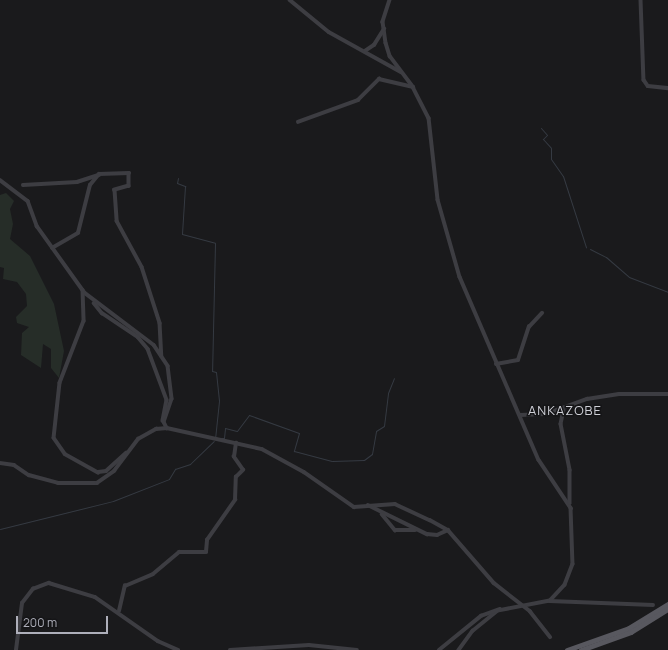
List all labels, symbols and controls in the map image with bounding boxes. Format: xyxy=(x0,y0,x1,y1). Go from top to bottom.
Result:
district label: ANKAZOBE xyxy=(528,402,602,418)
scale bar xyxy=(18,608,110,634)
text: 200 m xyxy=(23,614,57,631)

